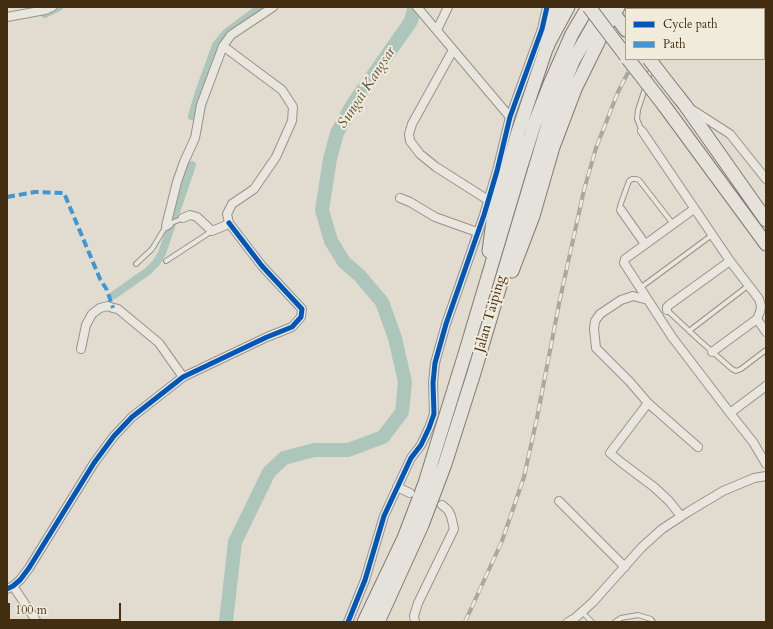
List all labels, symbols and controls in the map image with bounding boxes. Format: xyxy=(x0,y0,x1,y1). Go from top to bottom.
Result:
legend xyxy=(625,8,765,60)
text: Cycle path xyxy=(663,16,718,32)
text: Path xyxy=(663,36,686,52)
water label: Sungai Kangsar xyxy=(334,44,400,132)
street label: Jalan Taiping xyxy=(472,273,510,355)
scale bar xyxy=(10,595,123,621)
text: 100 m xyxy=(15,602,47,618)

